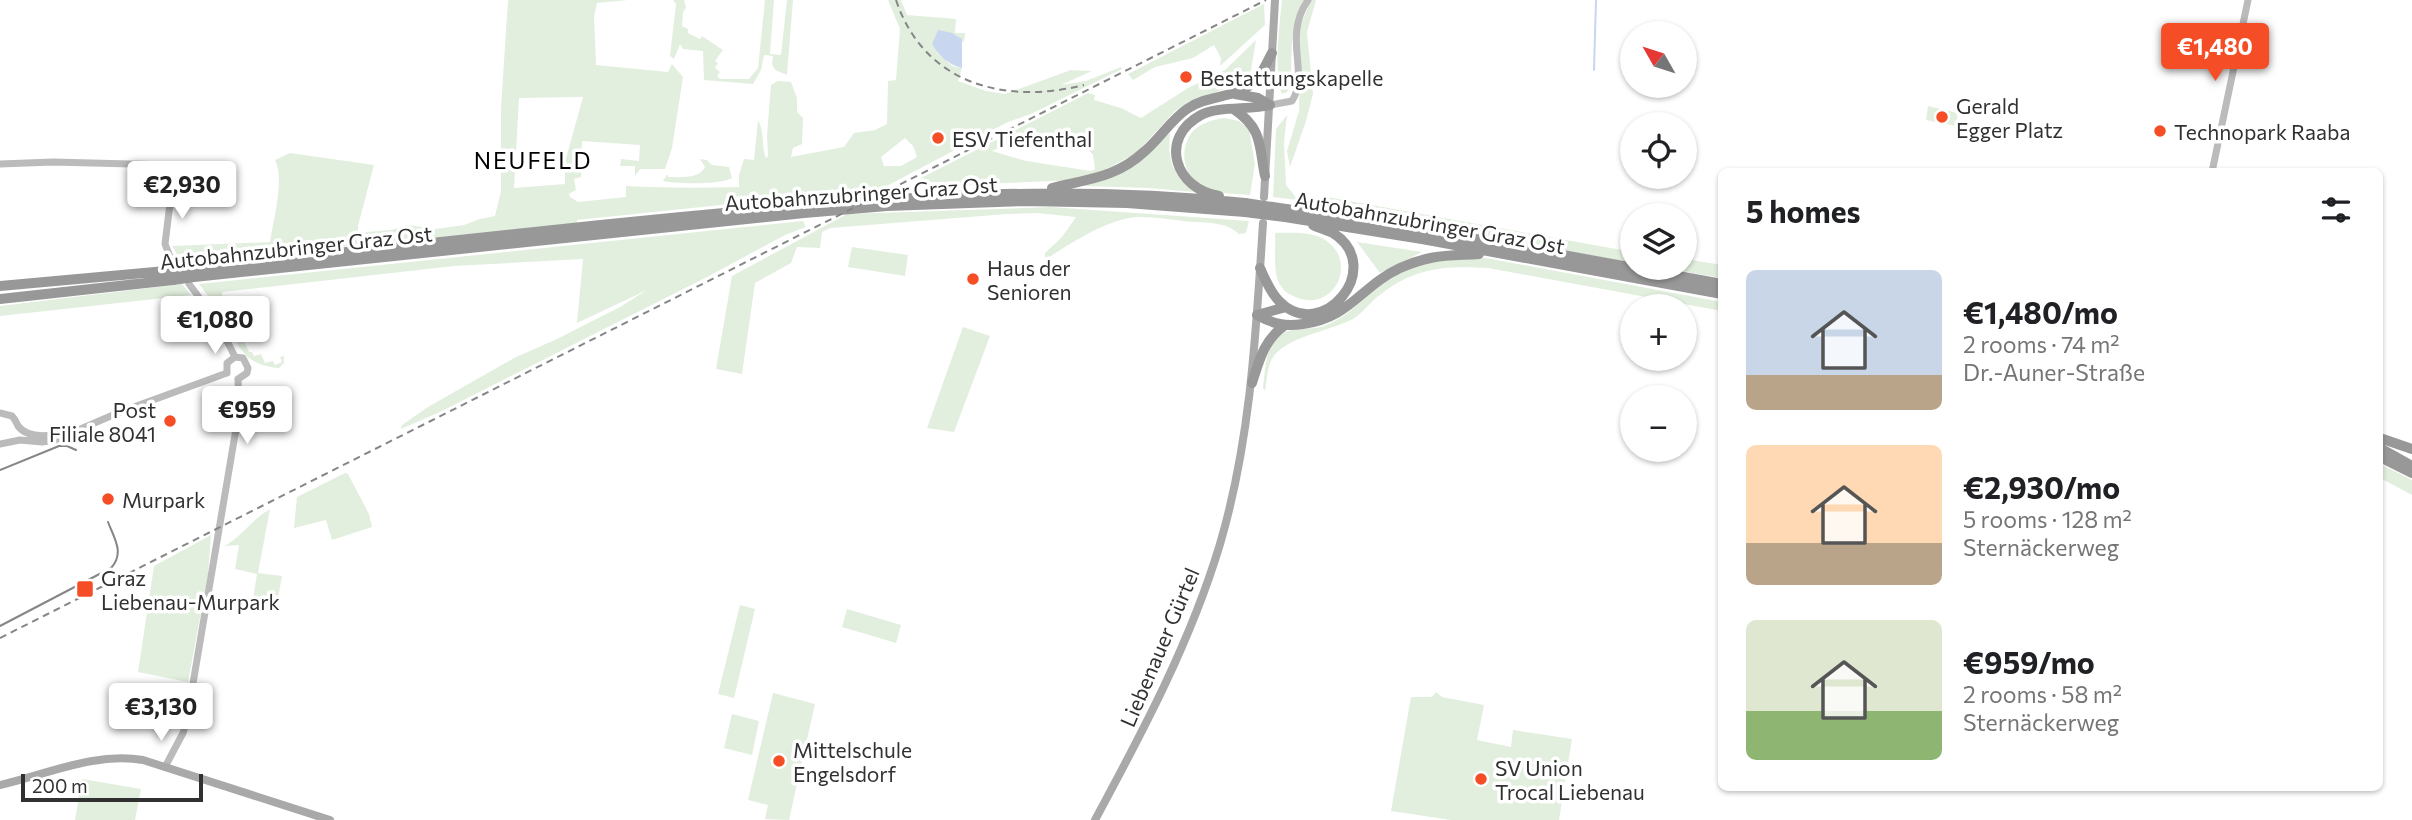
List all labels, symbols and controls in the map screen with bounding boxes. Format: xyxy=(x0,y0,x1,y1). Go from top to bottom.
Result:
north arrow xyxy=(1620,21,1698,98)
map controls xyxy=(1620,21,1697,462)
pin: €1,480 xyxy=(2158,24,2272,83)
text: €1,480 xyxy=(2177,32,2253,60)
place label: Bestattungskapelle xyxy=(1200,65,1383,90)
marker: Bestattungskapelle xyxy=(1178,69,1194,85)
place label: Gerald Egger Platz xyxy=(1956,93,2063,142)
marker: Gerald Egger Platz xyxy=(1934,109,1950,125)
button: locate xyxy=(1620,112,1697,189)
place label: Technopark Raaba xyxy=(2174,119,2351,144)
marker: Technopark Raaba xyxy=(2152,123,2168,139)
place label: ESV Tiefenthal xyxy=(952,126,1092,151)
marker: ESV Tiefenthal xyxy=(930,130,946,146)
district label: NEUFELD xyxy=(474,146,592,174)
pin: €2,930 xyxy=(125,162,239,221)
text: €2,930 xyxy=(143,170,221,198)
street label: Autobahnzubringer Graz Ost xyxy=(724,171,998,215)
street label: Autobahnzubringer Graz Ost xyxy=(1293,186,1567,258)
icon: filters xyxy=(2317,191,2355,229)
text: 5 homes xyxy=(1746,192,1860,229)
button: layers xyxy=(1620,203,1697,280)
street label: Autobahnzubringer Graz Ost xyxy=(159,220,433,274)
place label: Haus der Senioren xyxy=(987,255,1072,304)
marker: Haus der Senioren xyxy=(965,271,981,287)
text: €1,480/mo xyxy=(1963,293,2118,330)
button: + xyxy=(1620,294,1697,371)
pin: €1,080 xyxy=(158,296,272,356)
icon: home xyxy=(1802,298,1886,382)
text: €1,080 xyxy=(177,305,253,333)
text: 2 rooms · 74 m² xyxy=(1963,330,2119,358)
text: Dr.-Auner-Straße xyxy=(1963,358,2145,386)
button: − xyxy=(1620,385,1697,462)
pin: €959 xyxy=(206,386,288,446)
text: €959 xyxy=(218,395,276,423)
place label: Post Filiale 8041 xyxy=(49,397,156,446)
marker: Post Filiale 8041 xyxy=(162,413,178,429)
text: €2,930/mo xyxy=(1963,468,2120,505)
icon: home xyxy=(1802,473,1886,557)
place label: Murpark xyxy=(122,487,205,512)
marker: Murpark xyxy=(100,491,116,507)
text: 5 rooms · 128 m² xyxy=(1963,505,2132,533)
text: Sternäckerweg xyxy=(1963,533,2119,561)
street label: Liebenauer Gürtel xyxy=(1114,564,1204,730)
place label: Graz Liebenau-Murpark xyxy=(101,565,280,614)
marker: Graz Liebenau-Murpark xyxy=(75,579,95,599)
text: €959/mo xyxy=(1963,643,2095,680)
icon: home xyxy=(1802,648,1886,732)
text: 2 rooms · 58 m² xyxy=(1963,680,2122,708)
pin: €3,130 xyxy=(104,684,218,743)
text: €3,130 xyxy=(125,692,197,720)
text: Sternäckerweg xyxy=(1963,708,2119,736)
place label: Mittelschule Engelsdorf xyxy=(793,737,912,786)
marker: Mittelschule Engelsdorf xyxy=(771,753,787,769)
place label: SV Union Trocal Liebenau xyxy=(1495,755,1645,804)
scale bar xyxy=(21,771,203,803)
marker: SV Union Trocal Liebenau xyxy=(1473,771,1489,787)
text: 200 m xyxy=(32,774,88,797)

